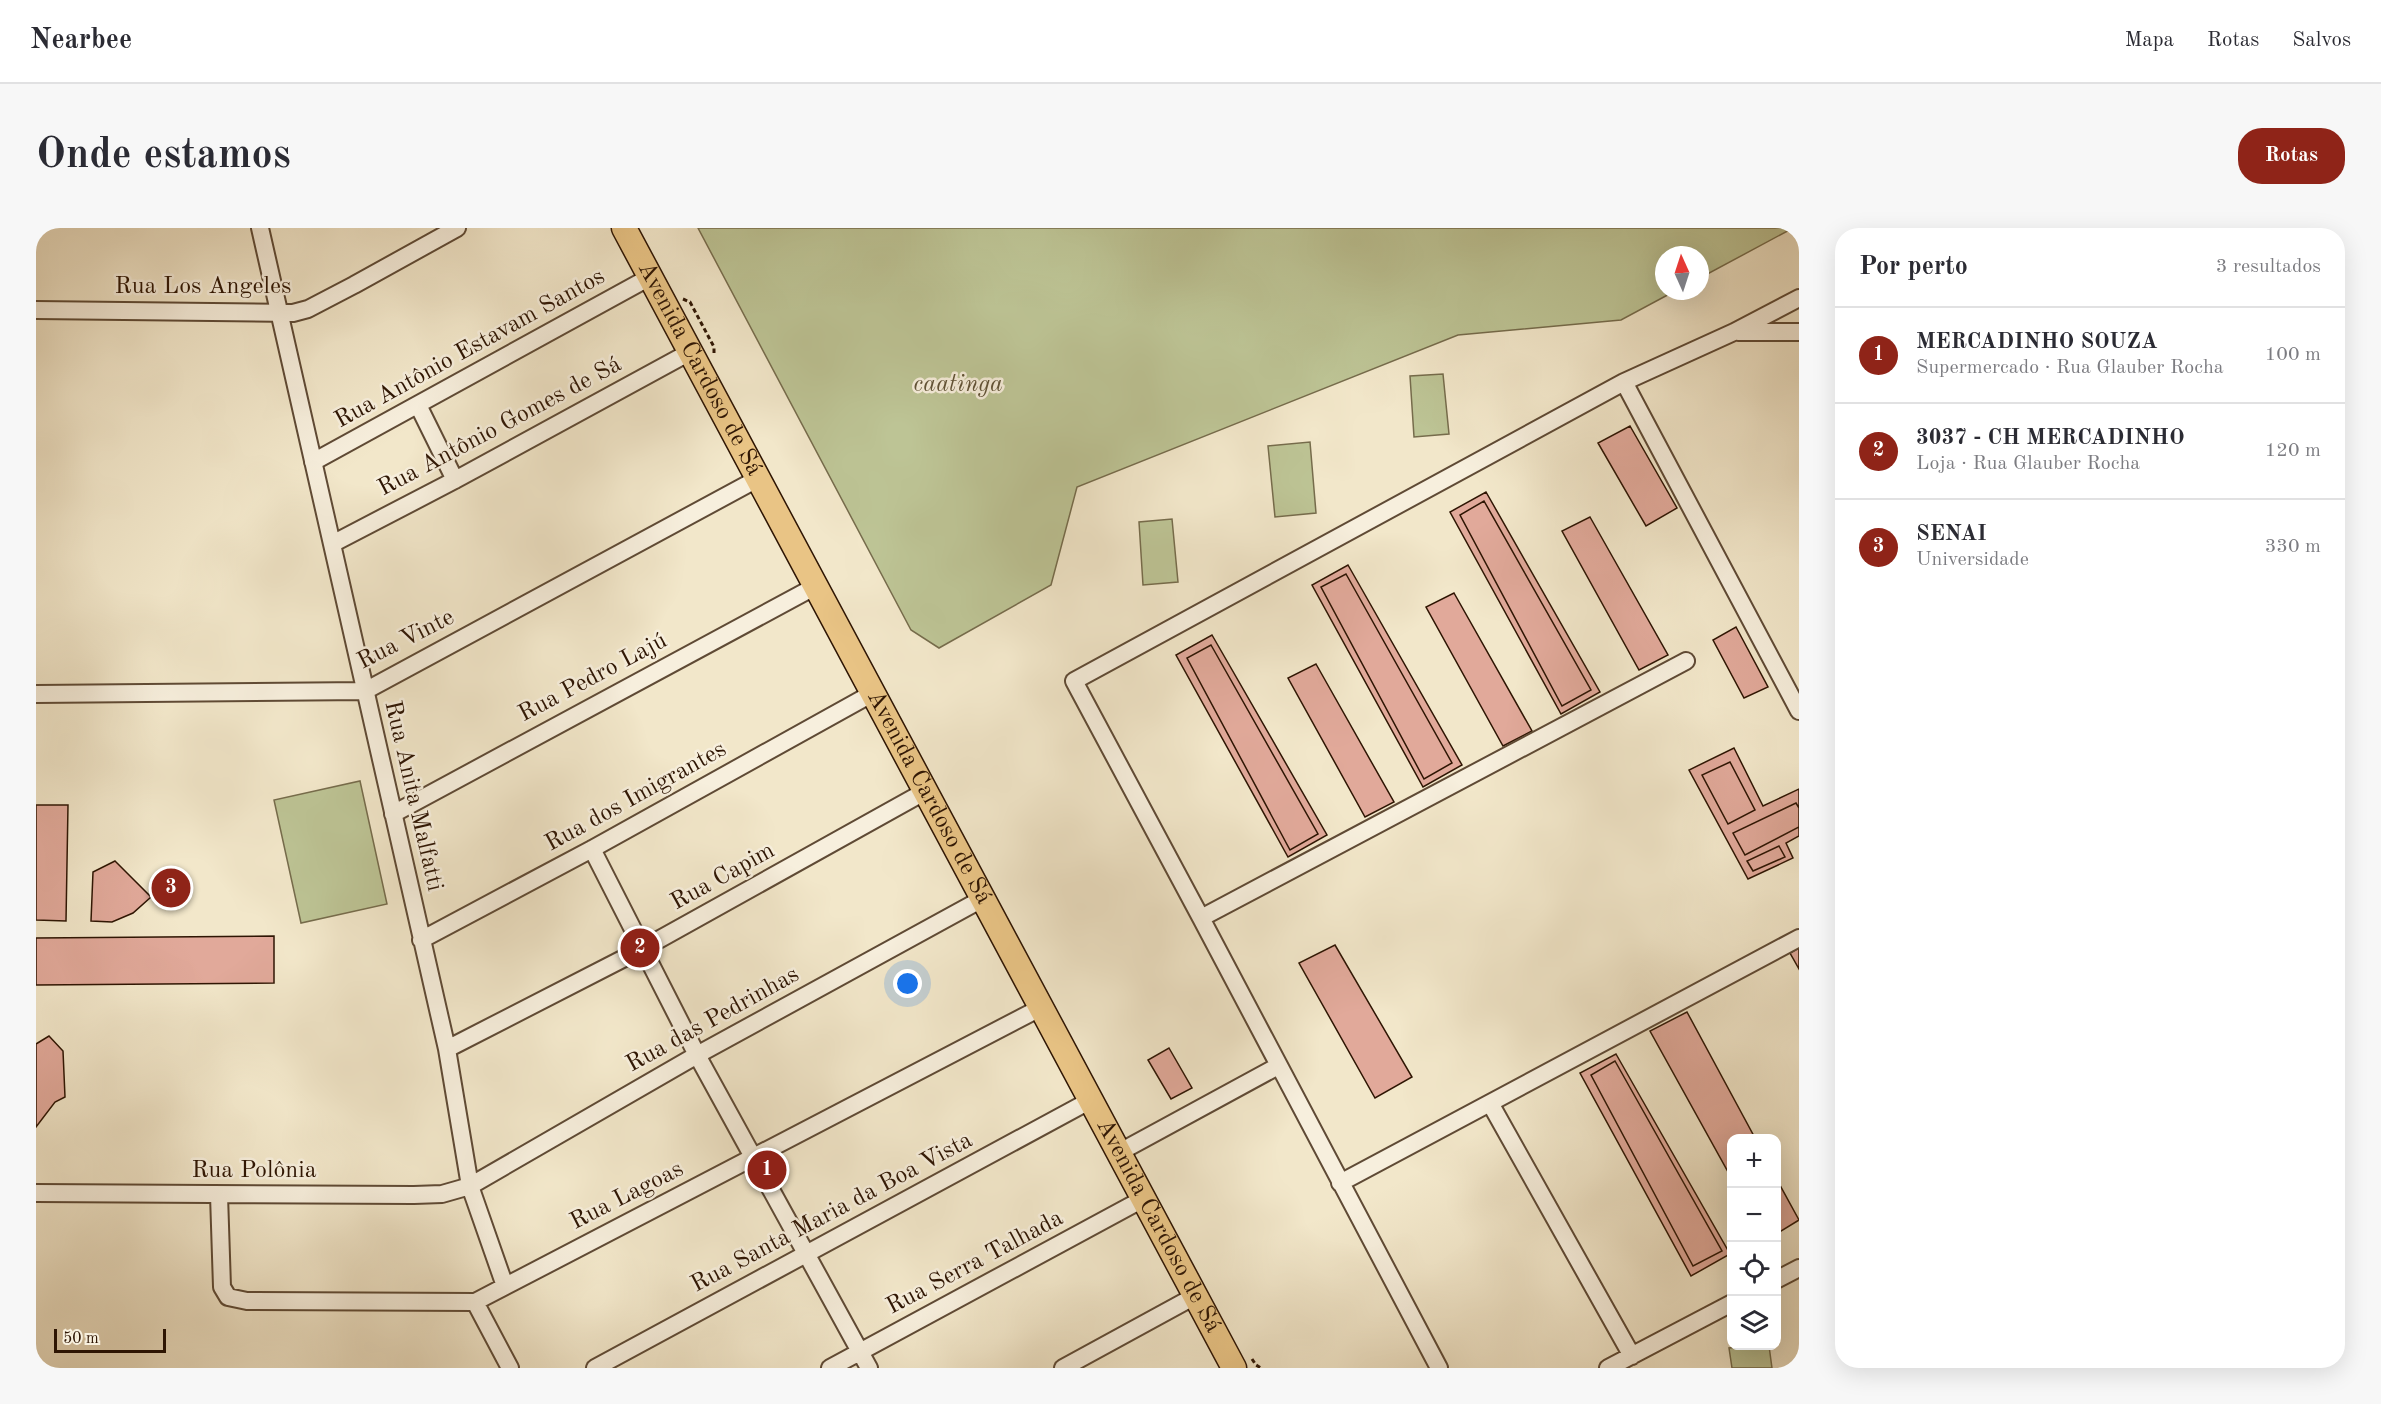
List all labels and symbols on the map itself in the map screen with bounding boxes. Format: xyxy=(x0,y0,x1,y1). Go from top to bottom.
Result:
north arrow xyxy=(1655,246,1709,300)
street label: Avenida Cardoso de Sá xyxy=(633,258,766,480)
street label: Rua Antônio Estavam Santos xyxy=(331,265,609,433)
street label: Rua Los Angeles xyxy=(115,275,291,299)
street label: Rua Antônio Gomes de Sá xyxy=(374,353,626,501)
park label: caatinga xyxy=(913,373,1003,397)
street label: Rua Vinte xyxy=(354,605,458,675)
street label: Rua Pedro Lajú xyxy=(515,629,671,727)
street label: Avenida Cardoso de Sá xyxy=(862,687,996,908)
street label: Rua Anita Malfatti xyxy=(379,698,447,894)
street label: Rua dos Imigrantes xyxy=(542,737,730,857)
street label: Rua Capim xyxy=(667,839,779,915)
pin: 3 xyxy=(152,866,190,910)
pin: 2 xyxy=(620,926,660,970)
street label: Rua das Pedrinhas xyxy=(623,963,803,1077)
your location xyxy=(893,969,922,998)
street label: Avenida Cardoso de Sá xyxy=(1091,1115,1225,1337)
street label: Rua Santa Maria da Boa Vista xyxy=(687,1128,977,1298)
pin: 1 xyxy=(748,1148,786,1192)
street label: Rua Lagoas xyxy=(566,1157,688,1235)
street label: Rua Polônia xyxy=(191,1159,317,1183)
street label: Rua Serra Talhada xyxy=(883,1206,1067,1320)
scale bar xyxy=(54,1326,166,1354)

